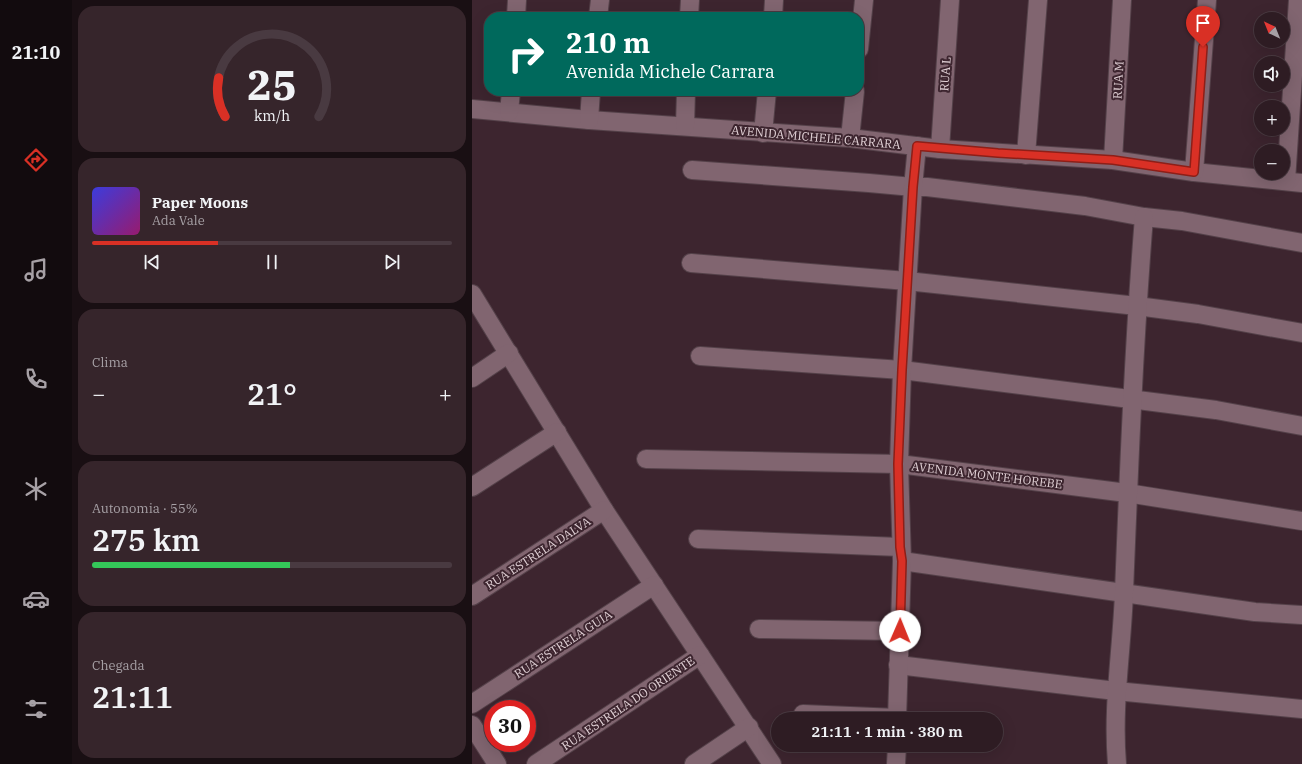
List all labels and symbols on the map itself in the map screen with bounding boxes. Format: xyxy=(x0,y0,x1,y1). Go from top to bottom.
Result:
pin xyxy=(1186,6,1220,47)
north arrow xyxy=(1254,12,1290,48)
street label: RUA L xyxy=(936,56,954,92)
street label: RUA M xyxy=(1110,61,1126,99)
street label: AVENIDA MICHELE CARRARA xyxy=(731,122,902,152)
street label: AVENIDA MONTE HOREBE xyxy=(911,458,1063,492)
street label: RUA ESTRELA DALVA xyxy=(483,513,594,593)
street label: RUA ESTRELA GUIA xyxy=(511,606,615,681)
position arrow xyxy=(879,610,921,652)
street label: RUA ESTRELA DO ORIENTE xyxy=(559,653,697,753)
speed limit sign: 30 xyxy=(484,700,536,752)

